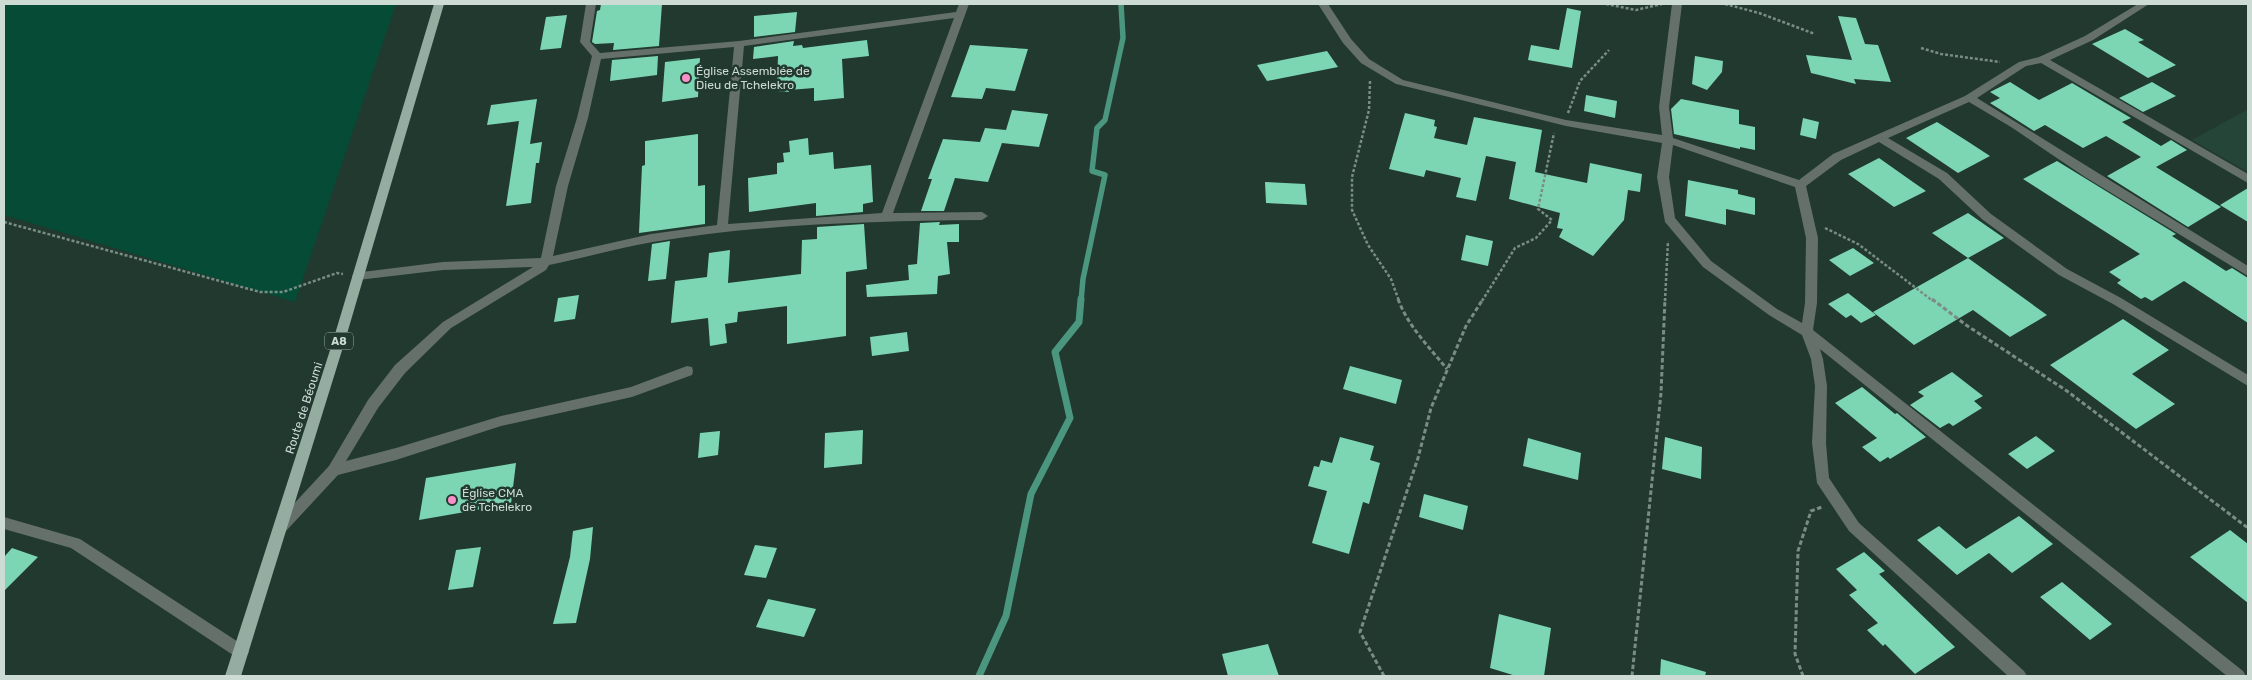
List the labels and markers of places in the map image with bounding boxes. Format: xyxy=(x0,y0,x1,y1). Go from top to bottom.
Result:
place label: Église Assemblée de Dieu de Tchelekro xyxy=(696,64,810,92)
marker: Église Assemblée de Dieu de Tchelekro xyxy=(680,72,692,84)
place label: Église CMA de Tchelekro xyxy=(462,486,532,514)
marker: Église CMA de Tchelekro xyxy=(446,494,458,506)

